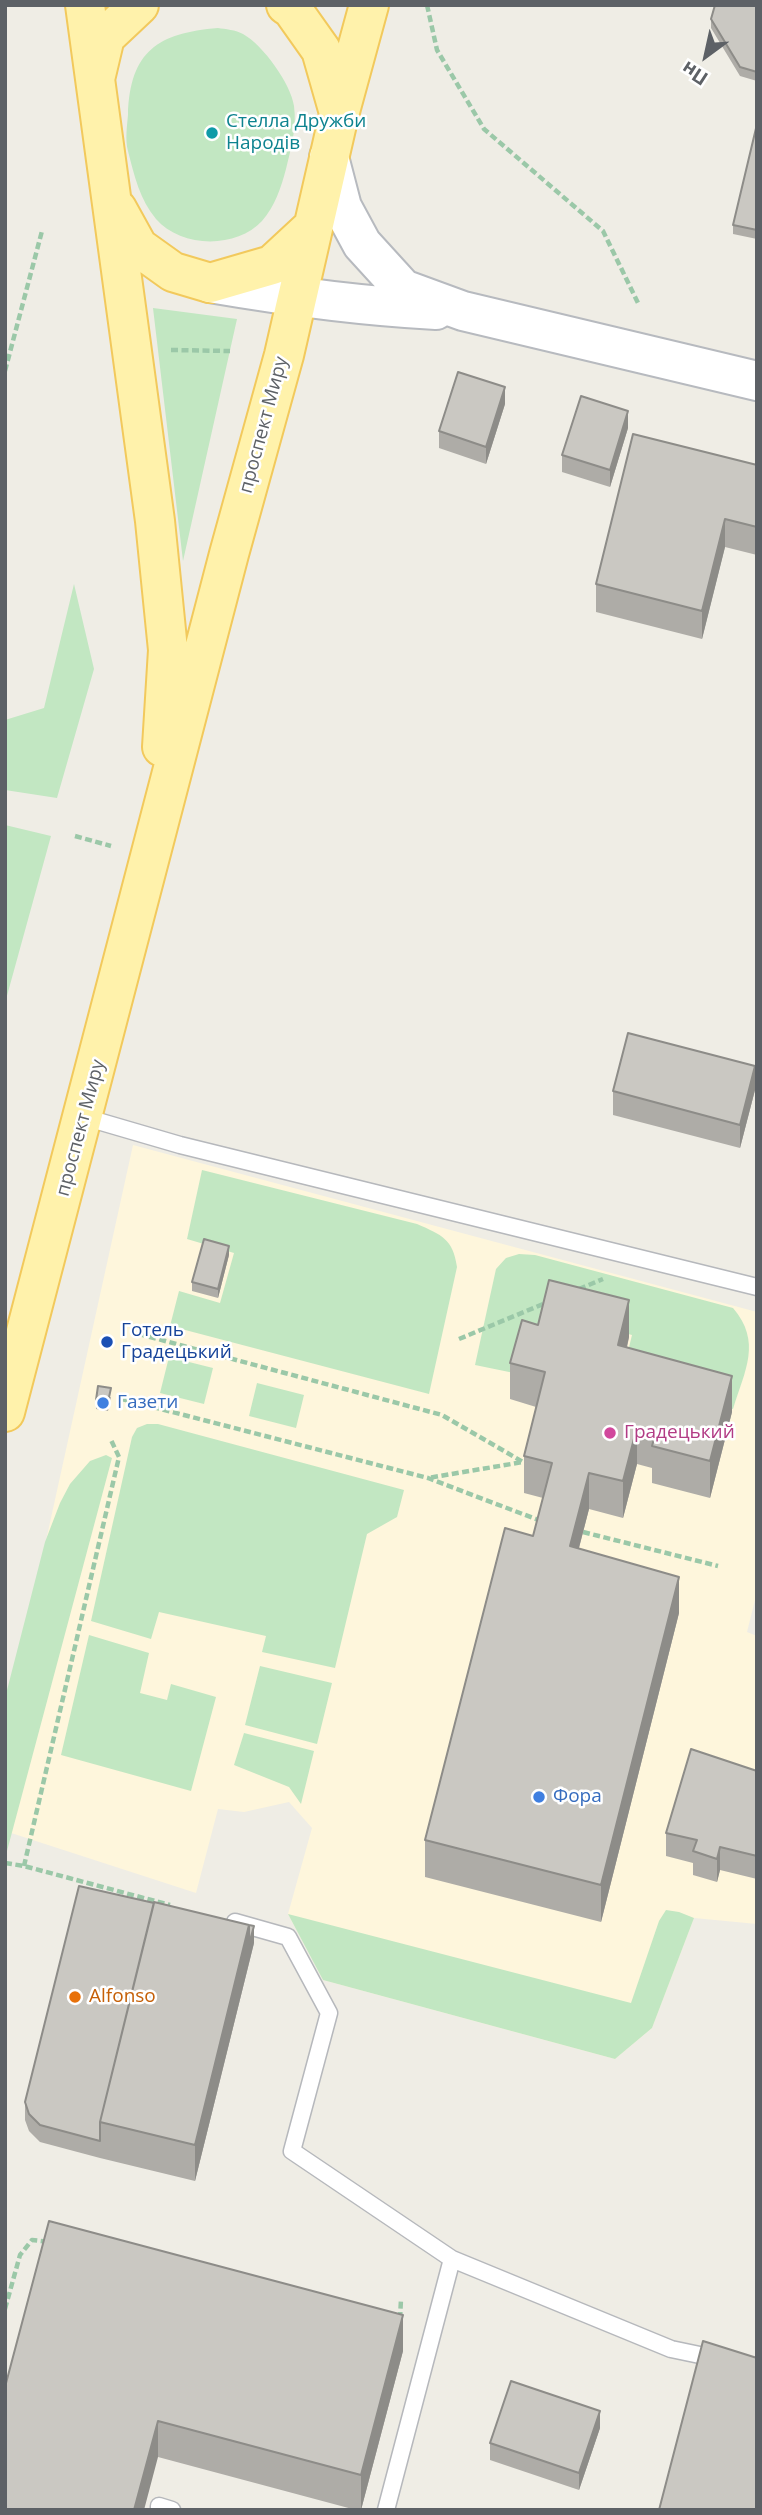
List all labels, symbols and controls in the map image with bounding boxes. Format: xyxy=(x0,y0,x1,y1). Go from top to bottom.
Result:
north arrow xyxy=(671,21,741,91)
text: Пн xyxy=(676,55,713,92)
place label: Стелла Дружби Народiв xyxy=(226,111,366,155)
marker: Стелла Дружби Народiв xyxy=(204,125,220,141)
street label: проспект Миру xyxy=(235,354,293,496)
street label: проспект Миру xyxy=(52,1057,110,1199)
place label: Готель Градецький xyxy=(121,1320,232,1364)
marker: Готель Градецький xyxy=(99,1334,115,1350)
place label: Газети xyxy=(117,1392,178,1414)
marker: Газети xyxy=(95,1395,111,1411)
place label: Градецький xyxy=(624,1422,735,1444)
marker: Градецький xyxy=(602,1425,618,1441)
place label: Фора xyxy=(553,1786,602,1808)
marker: Фора xyxy=(531,1789,547,1805)
place label: Alfonso xyxy=(89,1986,156,2008)
marker: Alfonso xyxy=(67,1989,83,2005)

